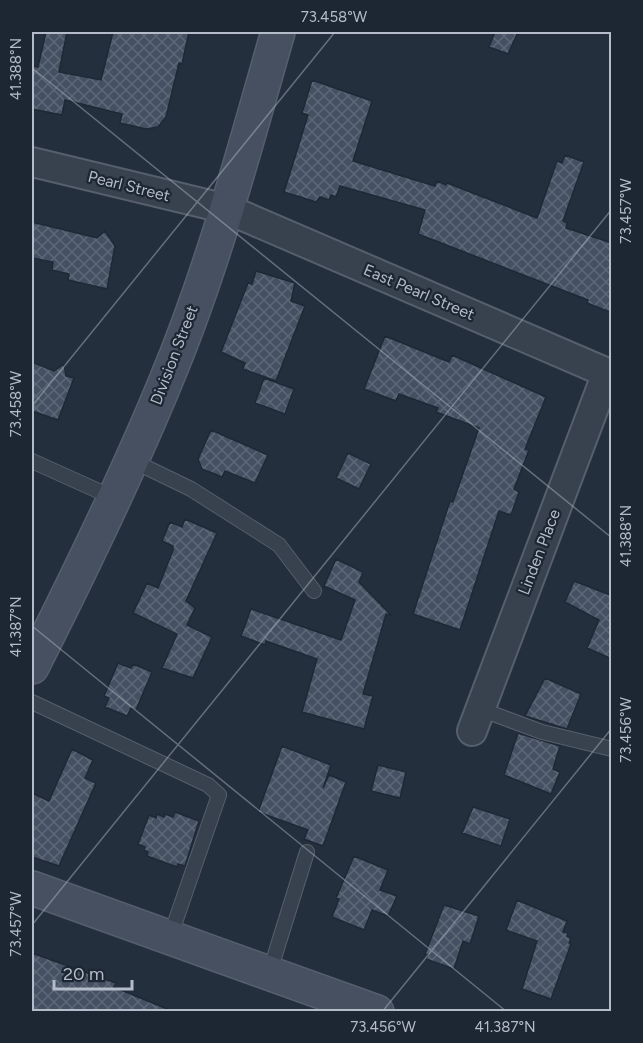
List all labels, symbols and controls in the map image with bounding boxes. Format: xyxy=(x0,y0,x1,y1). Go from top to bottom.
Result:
text: 73.458°W xyxy=(301,8,368,26)
text: 41.388°N xyxy=(7,38,25,100)
street label: Pearl Street xyxy=(86,167,172,205)
text: 73.457°W xyxy=(617,178,635,244)
street label: East Pearl Street xyxy=(361,260,477,324)
street label: Division Street xyxy=(146,303,202,407)
text: 73.458°W xyxy=(7,370,25,437)
text: 41.388°N xyxy=(617,505,635,567)
street label: Linden Place xyxy=(514,506,564,598)
text: 41.387°N xyxy=(7,596,25,658)
text: 73.456°W xyxy=(617,697,635,763)
text: 73.457°W xyxy=(7,891,25,957)
scale bar xyxy=(54,953,132,991)
text: 20 m xyxy=(63,963,104,985)
text: 73.456°W xyxy=(350,1018,416,1036)
text: 41.387°N xyxy=(474,1018,536,1036)

